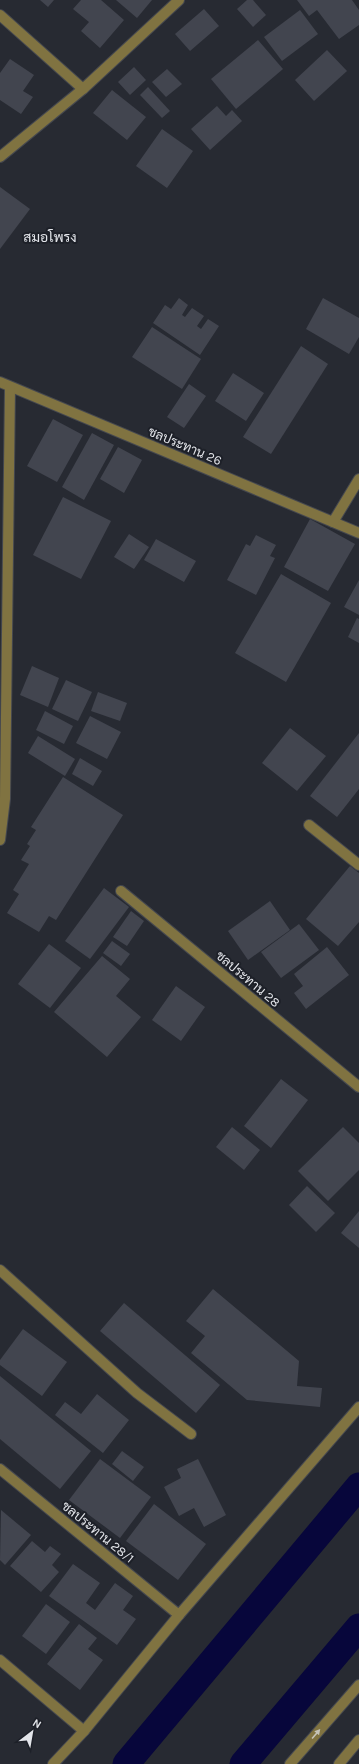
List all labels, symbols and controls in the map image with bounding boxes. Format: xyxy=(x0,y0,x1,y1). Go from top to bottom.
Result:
district label: สมอโพรง xyxy=(23,229,77,246)
street label: ชลประทาน 26 xyxy=(146,424,224,468)
street label: ชลประทาน 28 xyxy=(213,948,283,1010)
street label: ชลประทาน 28/1 xyxy=(59,1498,137,1566)
north arrow xyxy=(12,1712,52,1752)
text: N xyxy=(30,1716,44,1731)
one-way arrow xyxy=(311,1729,320,1740)

